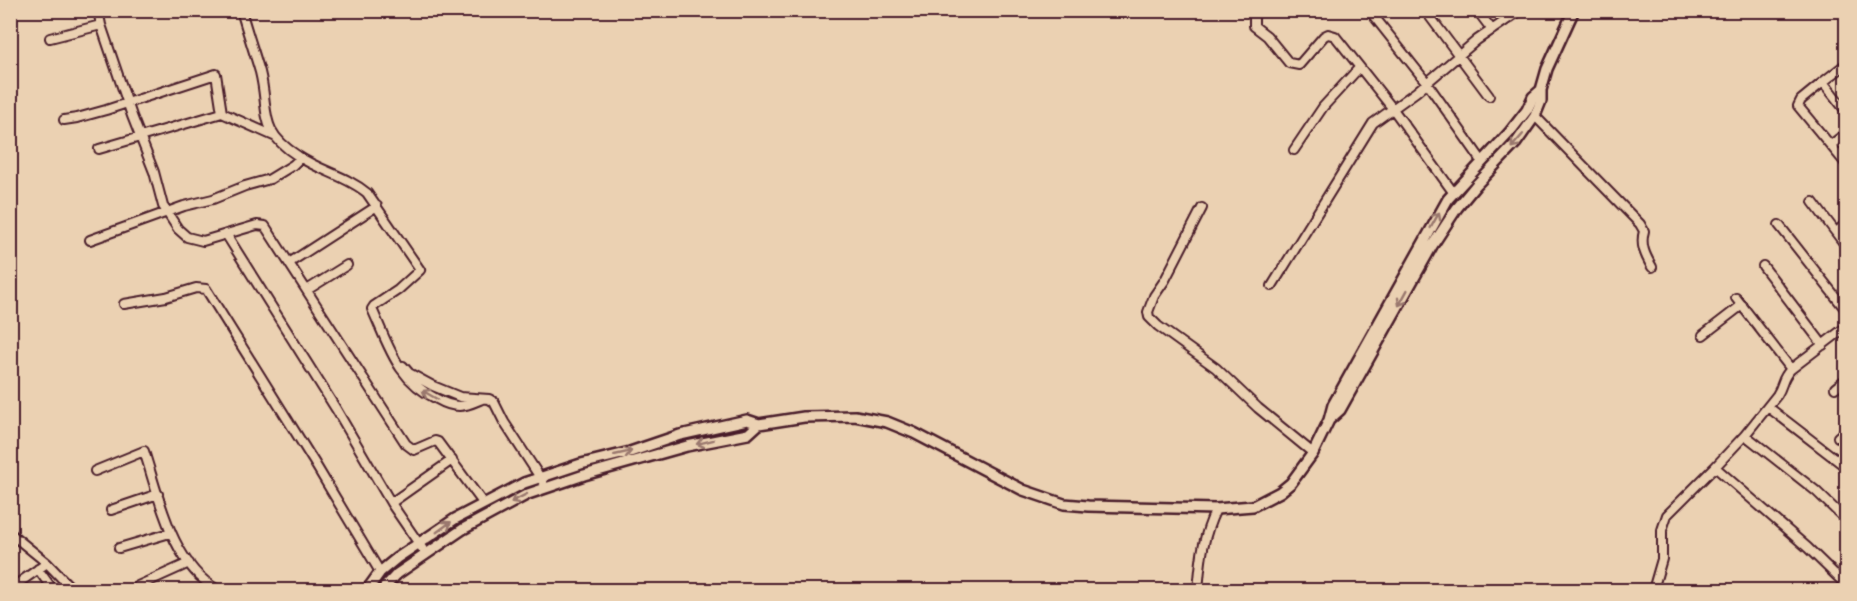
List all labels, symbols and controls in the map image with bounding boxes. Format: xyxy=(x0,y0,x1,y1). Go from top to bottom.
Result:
one-way arrow xyxy=(1510,133,1524,148)
one-way arrow xyxy=(1429,212,1441,229)
one-way arrow xyxy=(1397,289,1409,306)
one-way arrow xyxy=(422,389,439,401)
one-way arrow xyxy=(696,436,715,448)
one-way arrow xyxy=(612,447,632,458)
one-way arrow xyxy=(510,493,528,505)
one-way arrow xyxy=(435,521,451,533)

